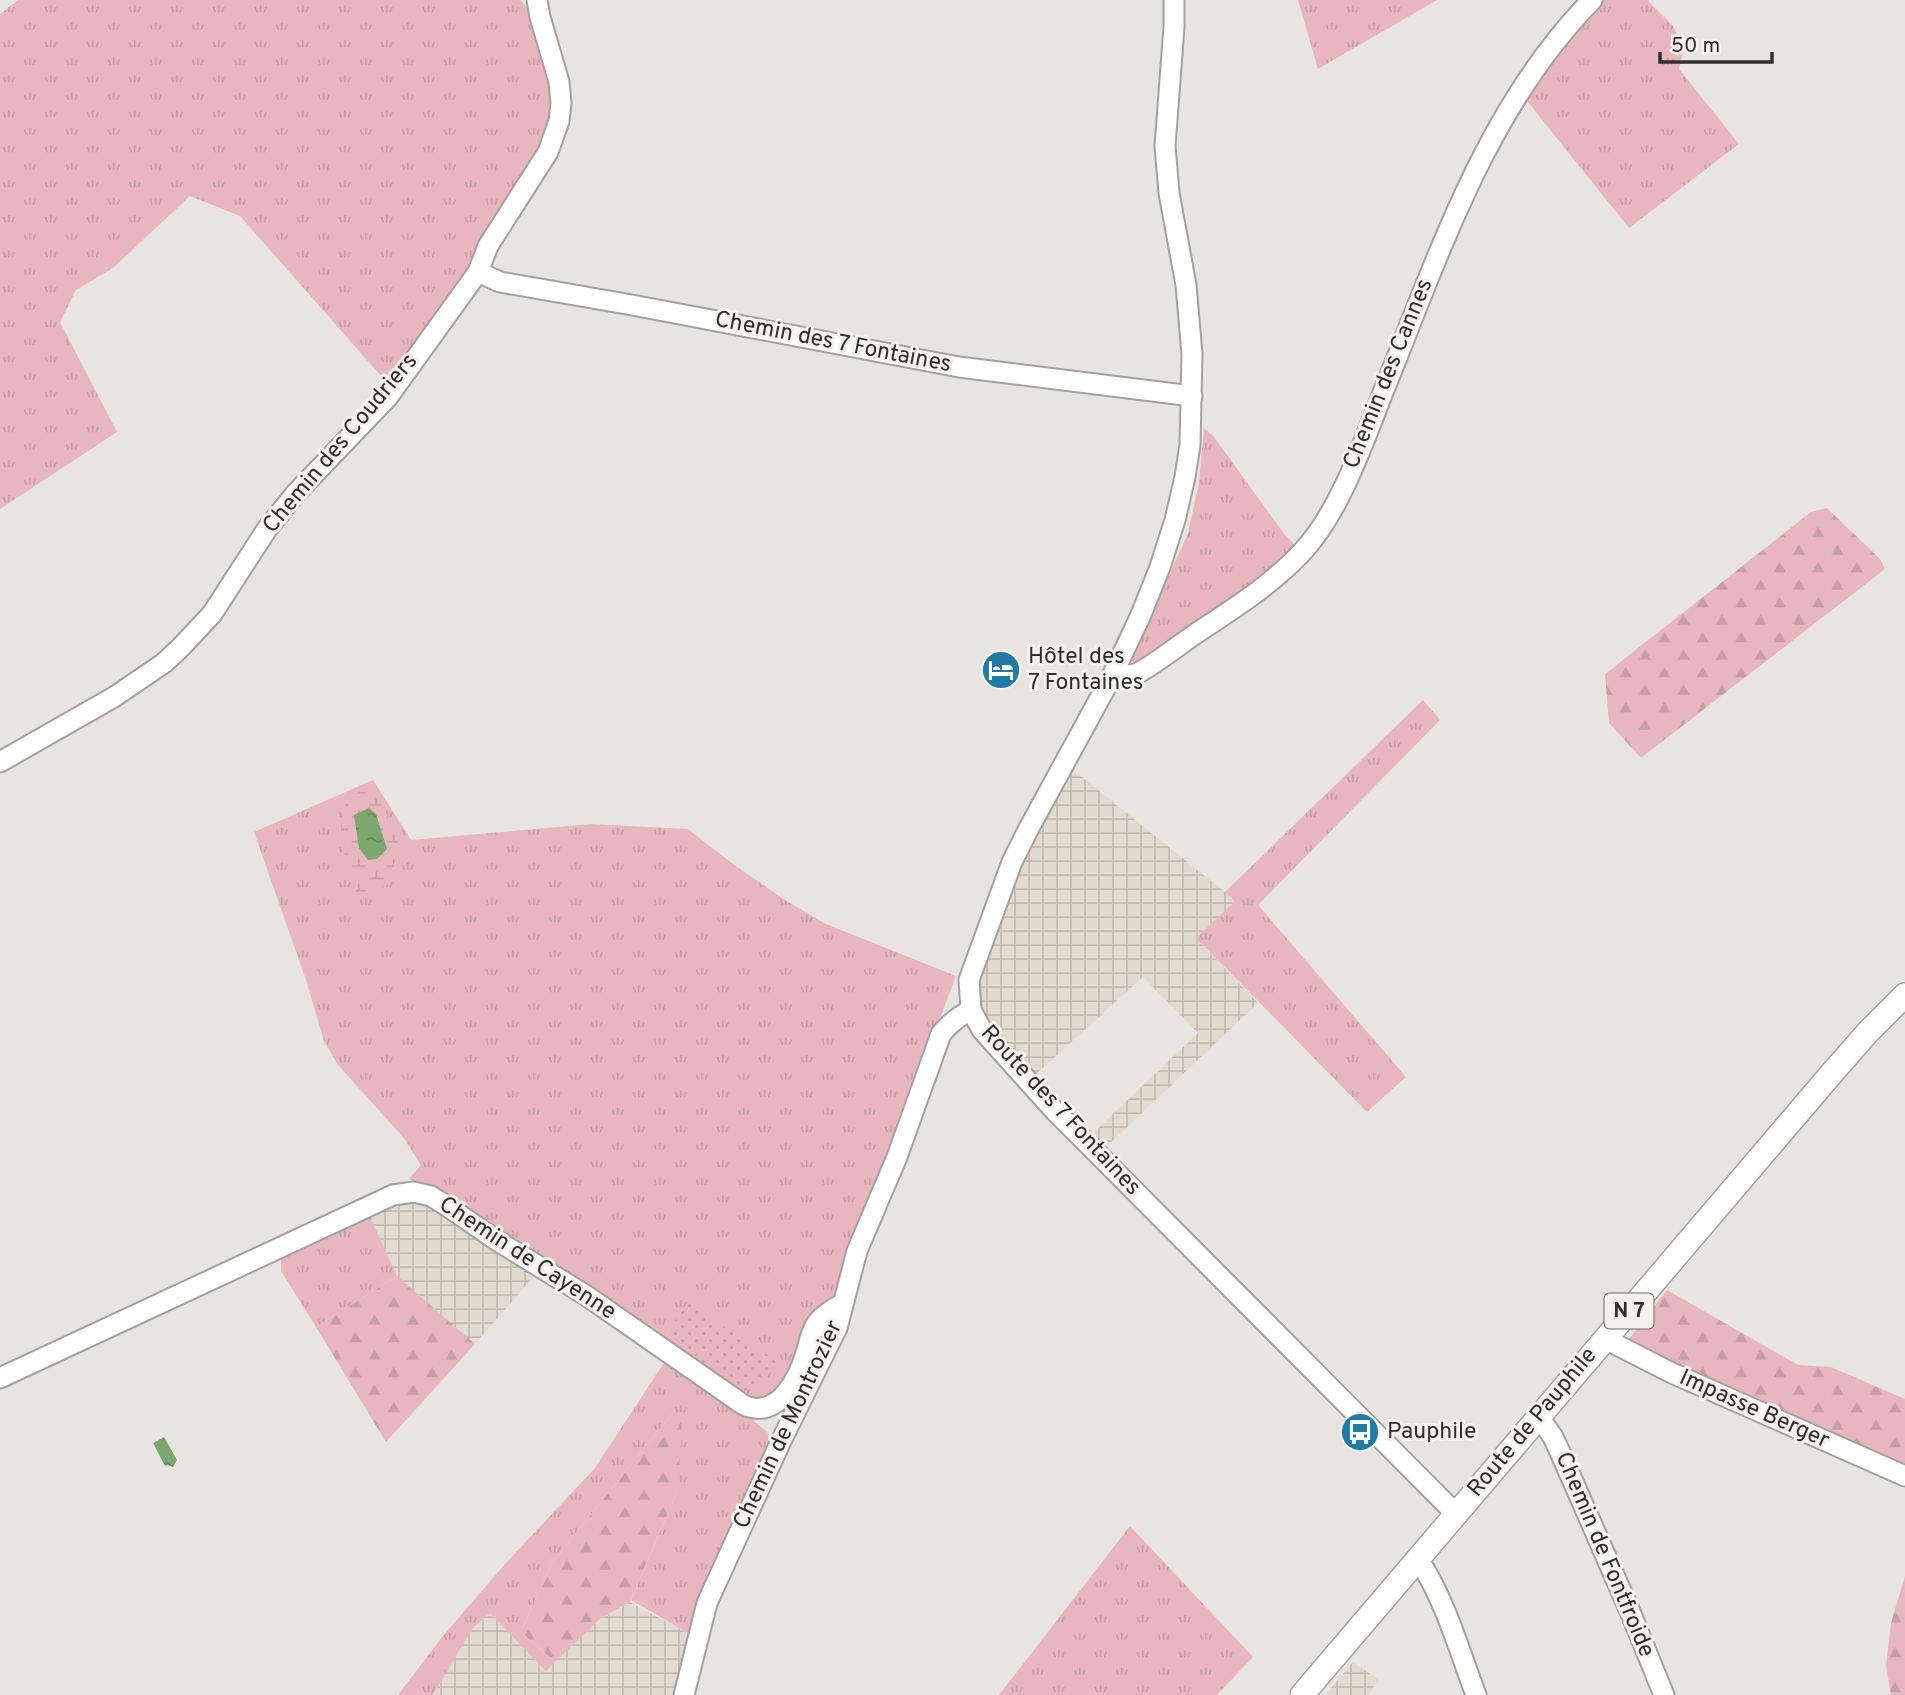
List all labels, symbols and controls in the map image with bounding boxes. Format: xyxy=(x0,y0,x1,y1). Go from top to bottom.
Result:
scale bar xyxy=(1660,21,1772,65)
text: 50 m xyxy=(1671,33,1720,60)
street label: Chemin des Cannes xyxy=(1338,275,1440,473)
street label: Chemin des 7 Fontaines xyxy=(712,306,954,380)
street label: Chemin des Coudriers xyxy=(257,348,425,540)
place label: Hôtel des 7 Fontaines xyxy=(1028,643,1144,698)
hotel icon: Hôtel des 7 Fontaines xyxy=(980,649,1022,691)
street label: Route des 7 Fontaines xyxy=(973,1020,1147,1202)
street label: Chemin de Cayenne xyxy=(433,1191,621,1327)
road number: N 7 xyxy=(1604,1294,1654,1328)
street label: Chemin de Montrozier xyxy=(728,1316,850,1534)
street label: Route de Pauphile xyxy=(1462,1342,1604,1504)
street label: Impasse Berger xyxy=(1674,1364,1834,1456)
bus stop icon: Pauphile xyxy=(1339,1411,1381,1453)
place label: Pauphile xyxy=(1387,1418,1476,1447)
street label: Chemin de Fontfroide xyxy=(1548,1448,1660,1662)

